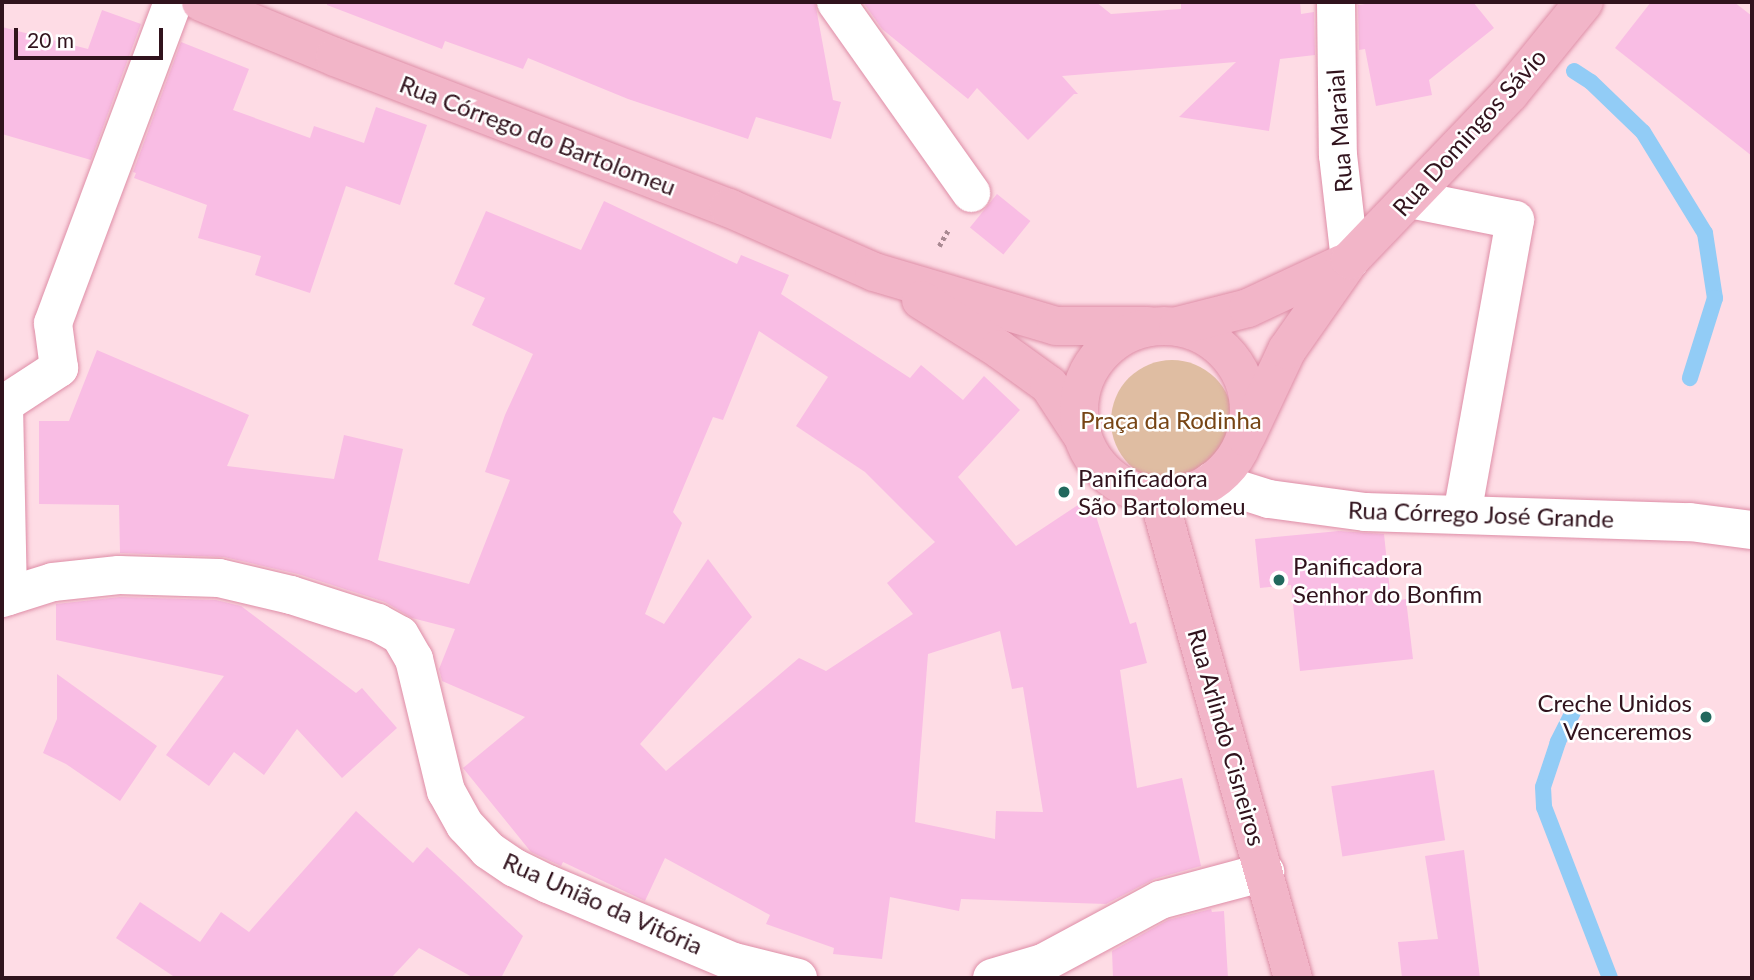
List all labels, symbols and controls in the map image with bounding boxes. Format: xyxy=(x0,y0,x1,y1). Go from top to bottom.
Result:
scale bar xyxy=(18,14,166,58)
text: 20 m xyxy=(27,27,74,52)
street label: Rua Domingos Sávio xyxy=(1386,42,1552,222)
street label: Rua Maraial xyxy=(1320,68,1358,194)
street label: Rua Córrego do Bartolomeu xyxy=(396,69,680,201)
park label: Praça da Rodinha xyxy=(1080,406,1262,434)
place label: Panificadora São Bartolomeu xyxy=(1078,464,1246,520)
marker: Panificadora São Bartolomeu xyxy=(1056,484,1072,500)
street label: Rua Córrego José Grande xyxy=(1347,495,1615,533)
place label: Panificadora Senhor do Bonfim xyxy=(1293,552,1483,608)
marker: Panificadora Senhor do Bonfim xyxy=(1271,572,1287,588)
street label: Rua Arlindo Cisneiros xyxy=(1182,625,1272,849)
place label: Creche Unidos Venceremos xyxy=(1538,689,1692,745)
marker: Creche Unidos Venceremos xyxy=(1698,709,1714,725)
street label: Rua União da Vitória xyxy=(498,846,708,960)

